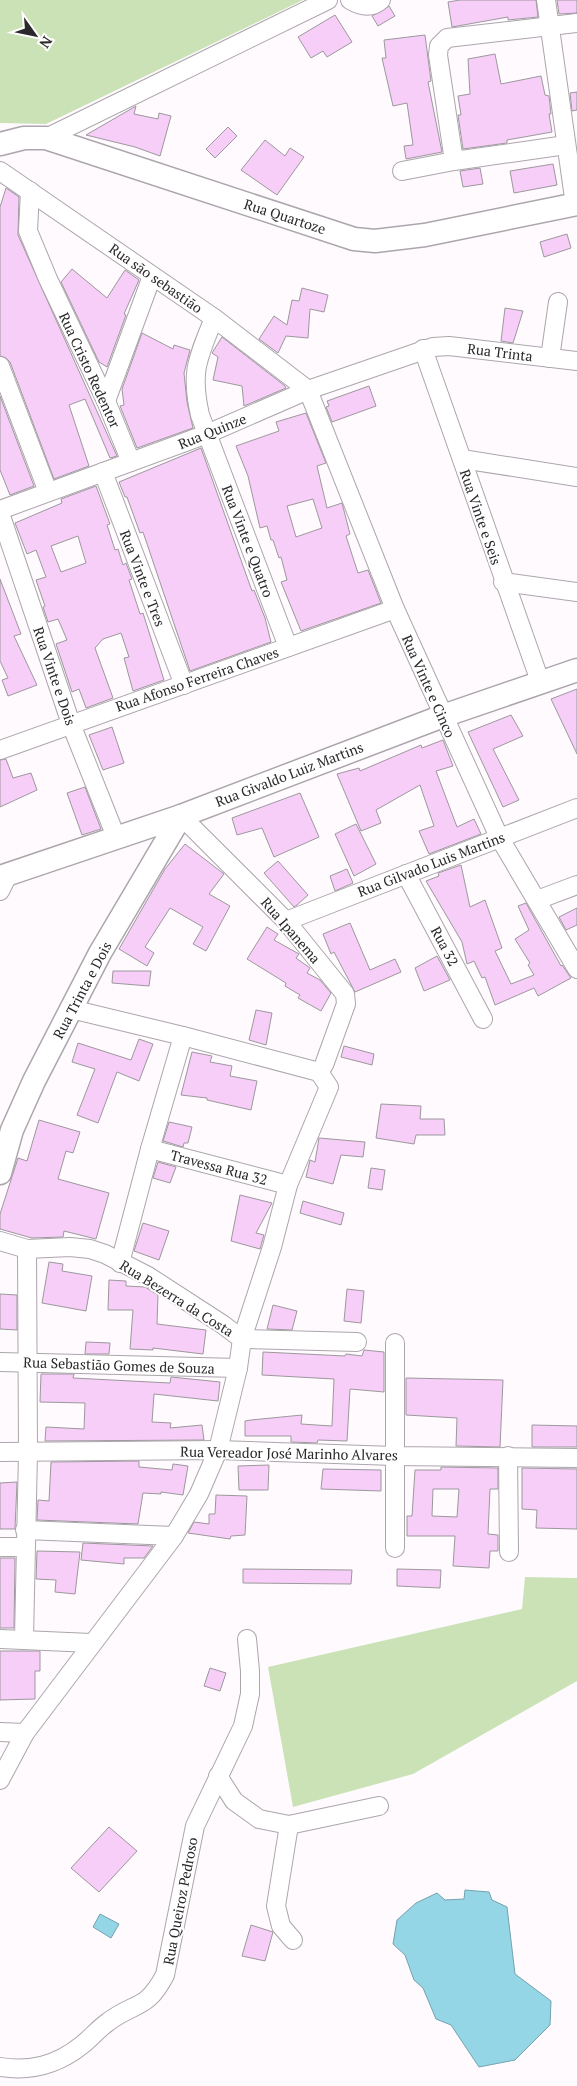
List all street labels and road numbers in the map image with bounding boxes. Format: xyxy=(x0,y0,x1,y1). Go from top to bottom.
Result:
street label: Rua Quartoze xyxy=(242,194,328,238)
street label: Rua são sebastião xyxy=(106,239,207,317)
street label: Rua Cristo Redentor xyxy=(55,309,125,431)
street label: Rua Trinta xyxy=(466,339,534,365)
street label: Rua Quinze xyxy=(175,409,249,453)
street label: Rua Vinte e Seis xyxy=(456,467,506,567)
street label: Rua Vinte e Quatro xyxy=(218,482,278,600)
street label: Rua Vinte e Tres xyxy=(116,527,170,629)
street label: Rua Vinte e Dois xyxy=(29,624,81,728)
street label: Rua Vinte e Cinco xyxy=(398,632,460,741)
street label: Rua Afonso Ferreira Chaves xyxy=(113,642,281,716)
street label: Rua Givaldo Luiz Martins xyxy=(212,737,366,811)
street label: Rua Gilvado Luis Martins xyxy=(355,827,507,901)
street label: Rua Ipanema xyxy=(257,893,325,967)
street label: Rua 32 xyxy=(427,923,463,969)
street label: Rua Trinta e Dois xyxy=(48,938,116,1042)
street label: Travessa Rua 32 xyxy=(168,1145,270,1189)
street label: Rua Bezerra da Costa xyxy=(116,1255,238,1341)
street label: Rua Sebastião Gomes de Souza xyxy=(23,1352,215,1378)
street label: Rua Vereador José Marinho Alvares xyxy=(180,1442,398,1464)
street label: Rua Queiroz Pedroso xyxy=(158,1835,202,1967)

